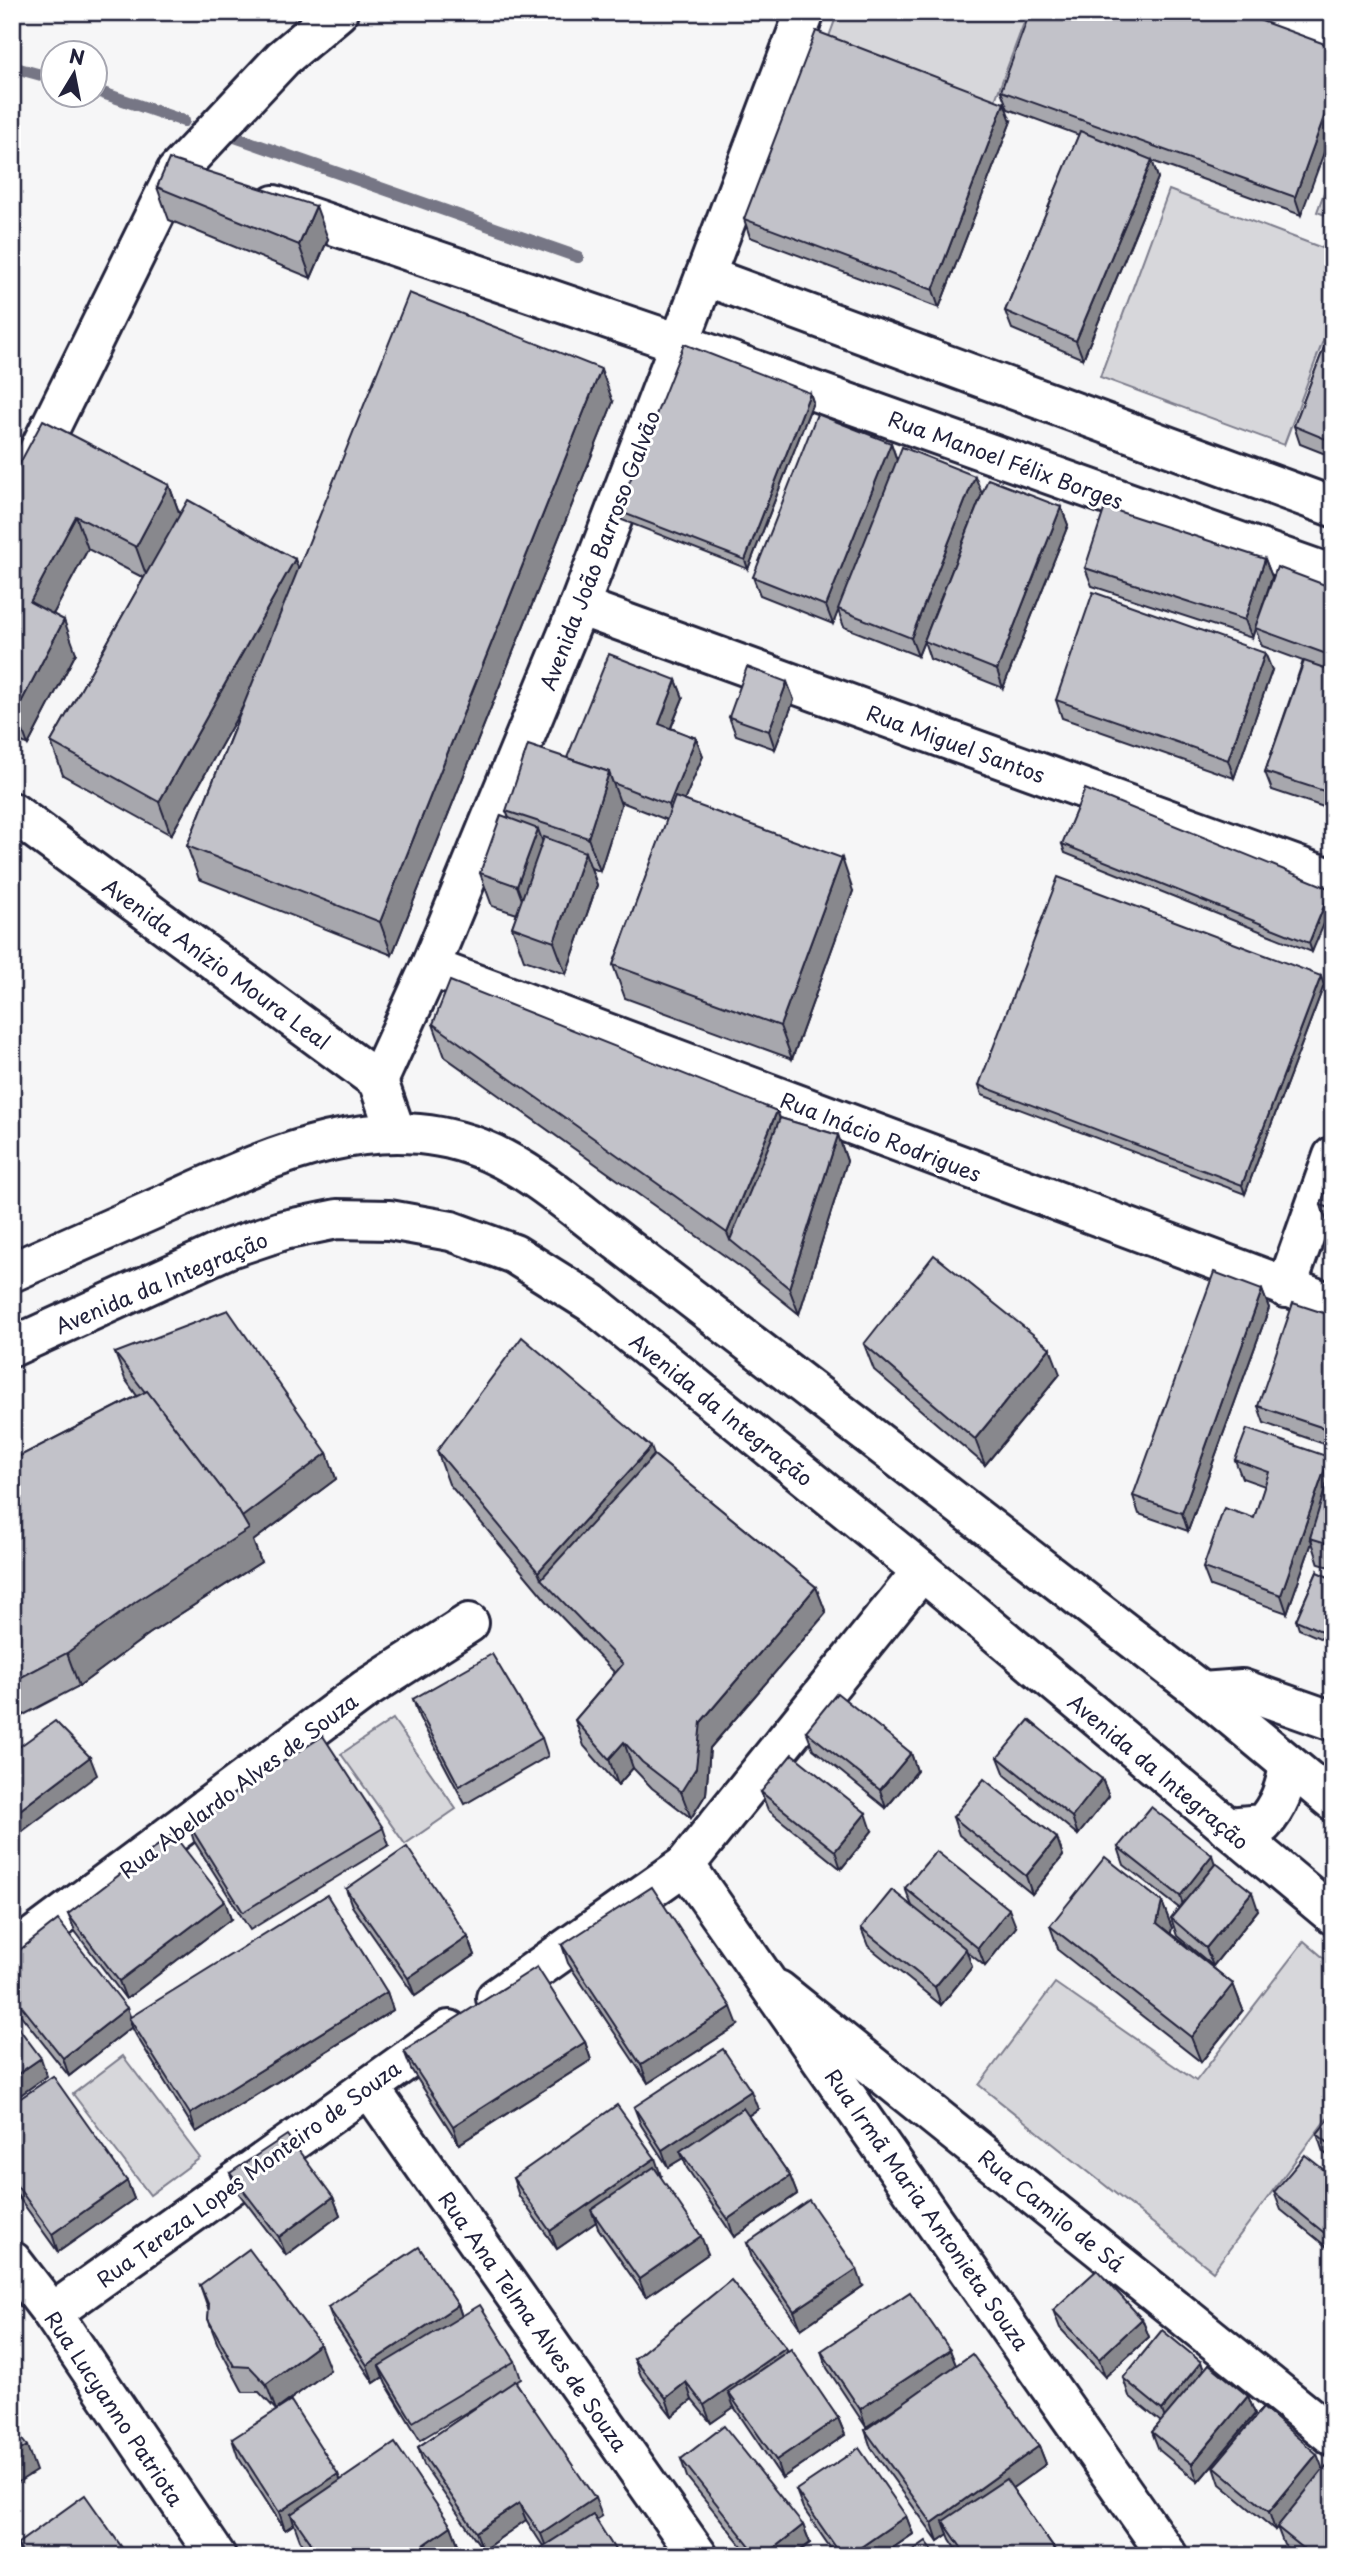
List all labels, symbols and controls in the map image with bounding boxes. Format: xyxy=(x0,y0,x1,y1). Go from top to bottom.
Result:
north arrow xyxy=(38,38,108,108)
text: N xyxy=(67,41,87,71)
street label: Rua Manoel Félix Borges xyxy=(884,402,1128,516)
street label: Avenida João Barroso Galvão xyxy=(531,405,667,695)
street label: Rua Miguel Santos xyxy=(862,696,1050,790)
street label: Avenida Anízio Moura Leal xyxy=(97,870,337,1056)
street label: Rua Inácio Rodrigues xyxy=(776,1083,986,1189)
street label: Avenida da Integração xyxy=(50,1223,272,1341)
street label: Avenida da Integração xyxy=(623,1325,821,1493)
street label: Rua Abelardo Alves de Souza xyxy=(112,1685,364,1885)
street label: Avenida da Integração xyxy=(1061,1685,1257,1857)
street label: Rua Tereza Lopes Monteiro de Souza xyxy=(89,2052,407,2294)
street label: Rua Irmã Maria Antonieta Souza xyxy=(818,2062,1038,2356)
street label: Rua Camilo de Sá xyxy=(972,2141,1133,2280)
street label: Rua Ana Telma Alves de Souza xyxy=(432,2184,636,2458)
street label: Rua Lucyanno Patriota xyxy=(38,2304,192,2512)

